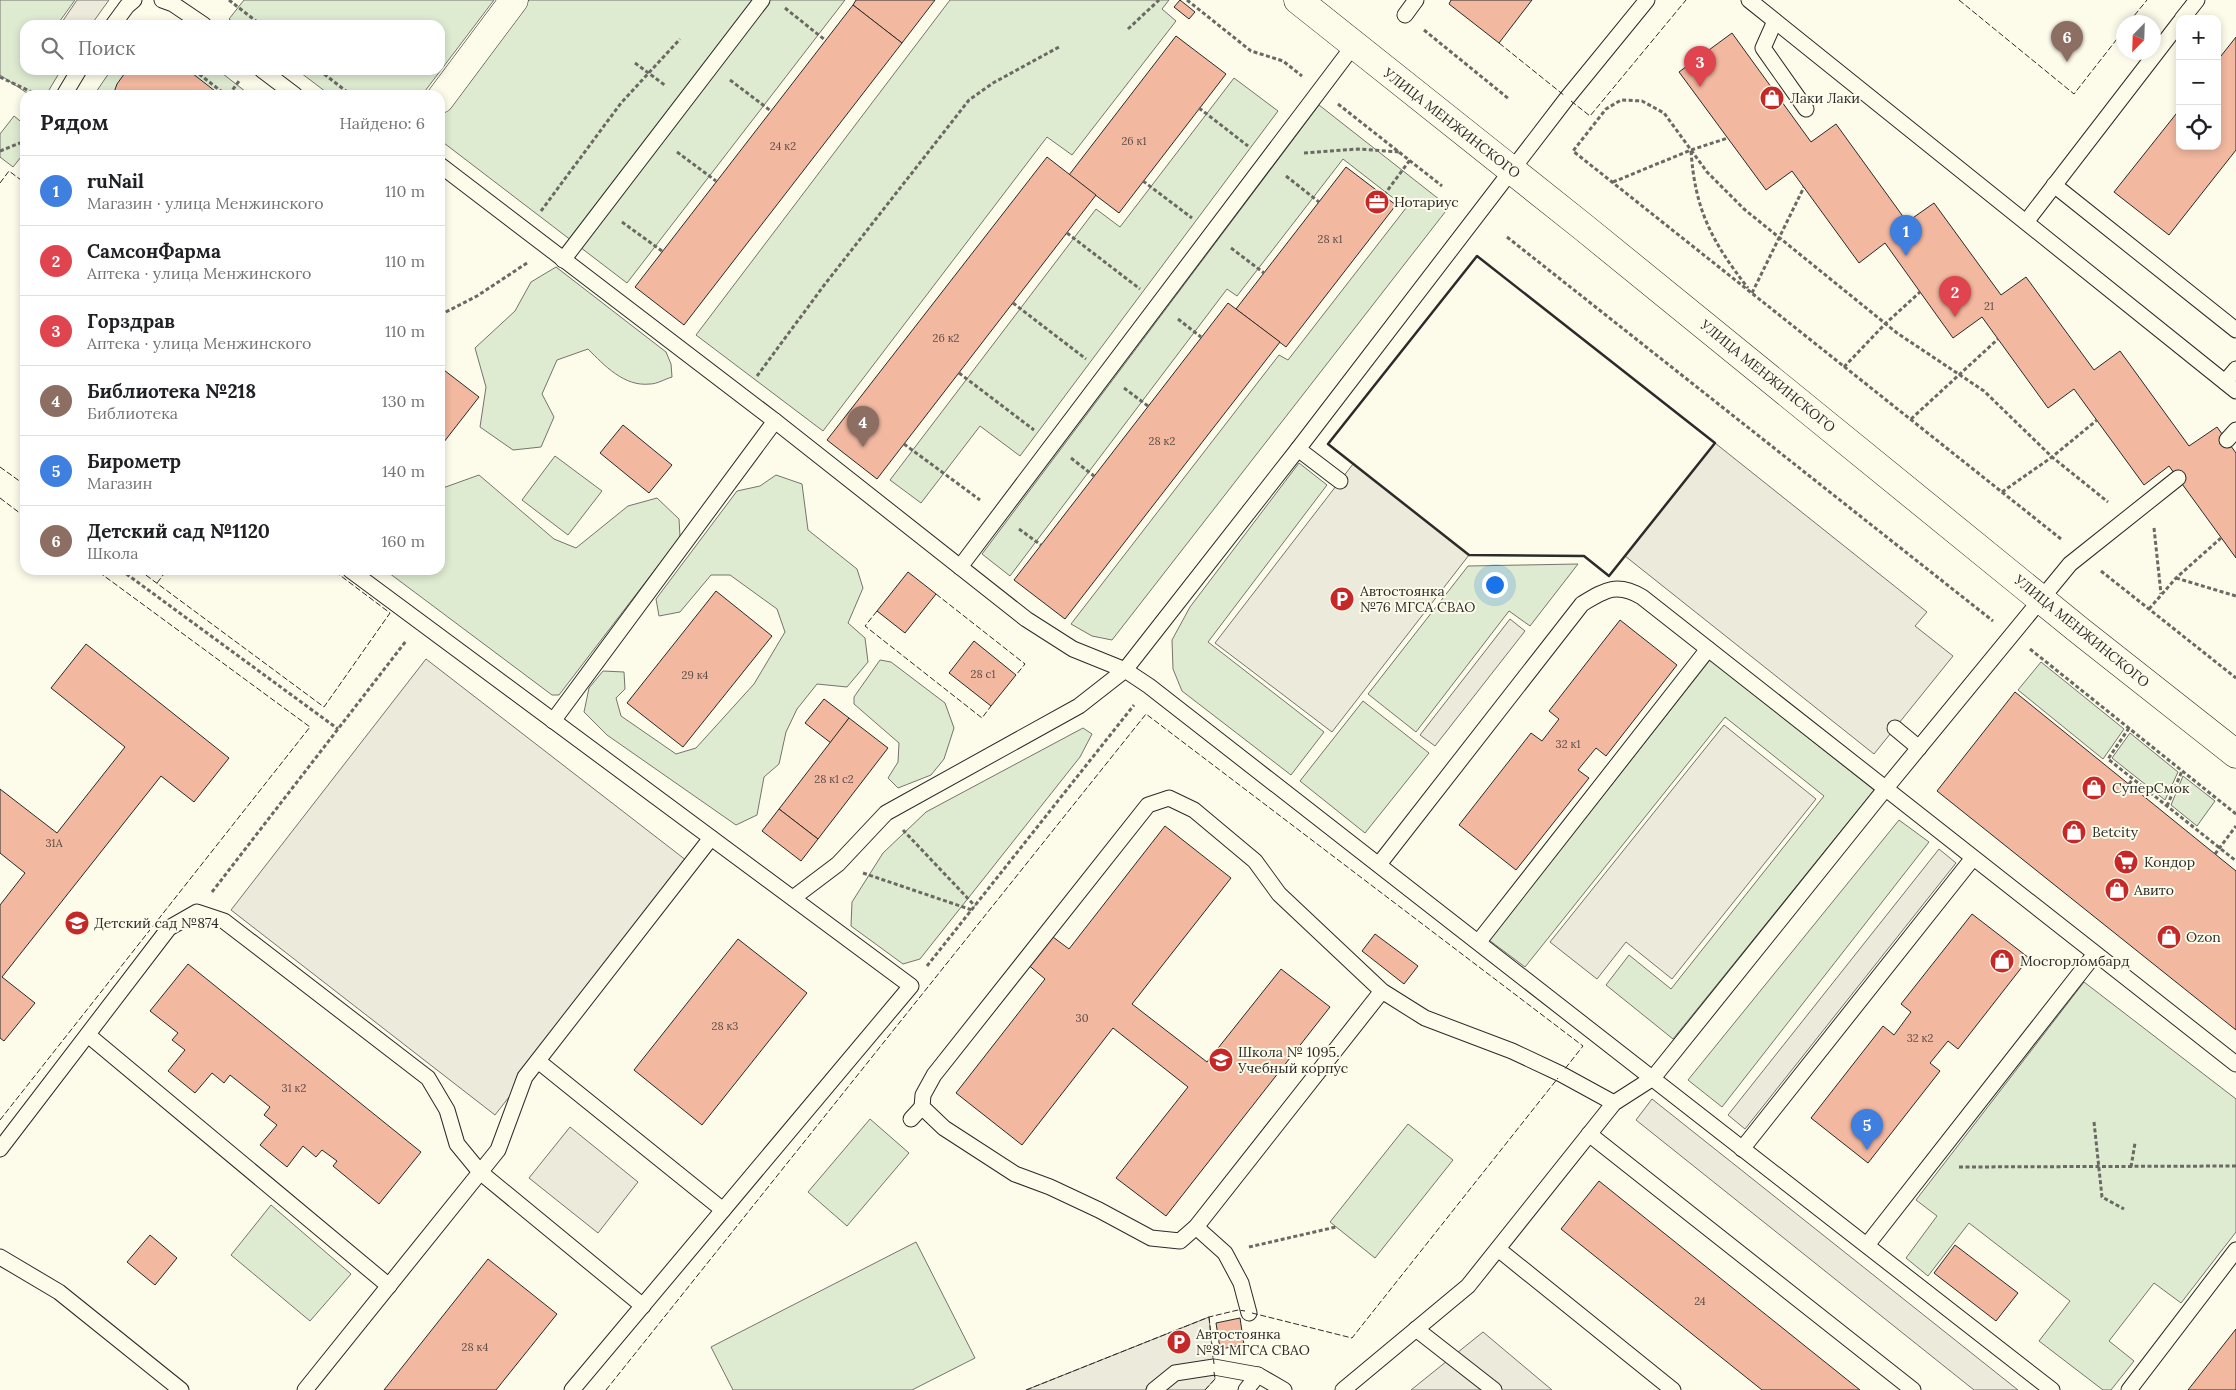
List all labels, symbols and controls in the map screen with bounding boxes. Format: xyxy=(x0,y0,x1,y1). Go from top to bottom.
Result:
north arrow xyxy=(2116,15,2161,60)
map controls xyxy=(2176,15,2221,150)
button: + xyxy=(2176,15,2221,60)
search box xyxy=(20,20,445,75)
pin: 6 xyxy=(2051,21,2083,62)
icon: search xyxy=(38,34,66,62)
text: Поиск xyxy=(78,36,135,60)
pin: 3 xyxy=(1684,46,1716,87)
button: − xyxy=(2176,60,2221,105)
street label: УЛИЦА МЕНЖИНСКОГО xyxy=(1379,63,1524,182)
shop icon: Лаки Лаки xyxy=(1759,85,1785,111)
place label: Лаки Лаки xyxy=(1790,89,1860,107)
button: locate xyxy=(2176,105,2221,150)
text: Рядом xyxy=(40,109,109,136)
text: Найдено: 6 xyxy=(339,113,425,133)
house number: 26 к1 xyxy=(1121,134,1147,148)
house number: 24 к2 xyxy=(770,139,796,153)
text: ruNail xyxy=(87,169,144,193)
text: 1 xyxy=(53,181,59,201)
text: 110 m xyxy=(385,181,425,201)
office icon: Нотариус xyxy=(1364,189,1390,215)
text: Магазин · улица Менжинского xyxy=(87,193,324,213)
place label: Нотариус xyxy=(1394,193,1459,211)
pin: 1 xyxy=(1890,215,1922,256)
house number: 28 к1 xyxy=(1318,232,1342,246)
text: СамсонФарма xyxy=(87,239,221,263)
text: 2 xyxy=(52,251,60,271)
text: 110 m xyxy=(385,251,425,271)
text: Аптека · улица Менжинского xyxy=(87,263,311,283)
pin: 2 xyxy=(1939,276,1971,317)
house number: 21 xyxy=(1984,299,1994,313)
text: Горздрав xyxy=(87,309,175,333)
street label: УЛИЦА МЕНЖИНСКОГО xyxy=(1696,315,1839,436)
text: 3 xyxy=(52,321,60,341)
text: 110 m xyxy=(385,321,425,341)
house number: 26 к2 xyxy=(933,331,960,345)
text: Аптека · улица Менжинского xyxy=(87,333,311,353)
text: Библиотека №218 xyxy=(87,379,256,403)
text: 4 xyxy=(52,391,60,411)
text: 130 m xyxy=(382,391,425,411)
text: Библиотека xyxy=(87,403,178,423)
pin: 4 xyxy=(847,406,879,447)
house number: 28 к2 xyxy=(1149,434,1175,448)
text: Бирометр xyxy=(87,449,181,473)
text: 5 xyxy=(52,461,60,481)
text: 140 m xyxy=(382,461,425,481)
text: Магазин xyxy=(87,473,153,493)
text: Детский сад №1120 xyxy=(87,519,270,543)
text: 6 xyxy=(51,531,61,551)
text: 160 m xyxy=(381,531,425,551)
text: Школа xyxy=(87,543,139,563)
street label: УЛИЦА МЕНЖИНСКОГО xyxy=(2010,570,2153,691)
your location xyxy=(1482,572,1508,598)
place label: Автостоянка №76 МГСА СВАО xyxy=(1359,582,1475,616)
parking icon: Автостоянка №76 МГСА СВАО xyxy=(1329,586,1355,612)
house number: 28 с1 xyxy=(971,667,995,681)
house number: 29 к4 xyxy=(681,668,709,682)
house number: 32 к1 xyxy=(1556,737,1580,751)
house number: 28 к1 с2 xyxy=(814,772,854,786)
shop icon: СуперСмок xyxy=(2081,775,2107,801)
place label: СуперСмок xyxy=(2112,779,2190,797)
shop icon: Betcity xyxy=(2061,819,2087,845)
place label: Betcity xyxy=(2092,823,2139,841)
house number: 31А xyxy=(45,836,64,850)
supermarket icon: Кондор xyxy=(2113,849,2139,875)
place label: Кондор xyxy=(2144,853,2195,871)
shop icon: Авито xyxy=(2104,877,2130,903)
place label: Авито xyxy=(2133,881,2174,899)
school or university icon: Детский сад №874 xyxy=(64,910,90,936)
place label: Детский сад №874 xyxy=(94,914,219,932)
shop icon: Ozon xyxy=(2156,924,2182,950)
place label: Ozon xyxy=(2186,928,2221,946)
shop icon: Мосгорломбард xyxy=(1989,948,2015,974)
place label: Мосгорломбард xyxy=(2020,952,2129,970)
house number: 30 xyxy=(1076,1011,1089,1025)
house number: 28 к3 xyxy=(711,1019,739,1033)
house number: 32 к2 xyxy=(1907,1031,1933,1045)
place label: Школа № 1095. Учебный корпус xyxy=(1237,1043,1348,1077)
school or university icon: Школа № 1095. Учебный корпус xyxy=(1208,1047,1234,1073)
house number: 31 к2 xyxy=(282,1081,307,1095)
pin: 5 xyxy=(1851,1109,1883,1150)
house number: 24 xyxy=(1694,1294,1706,1308)
place label: Автостоянка №81 МГСА СВАО xyxy=(1195,1325,1310,1359)
parking icon: Автостоянка №81 МГСА СВАО xyxy=(1166,1329,1192,1355)
house number: 28 к4 xyxy=(462,1340,488,1354)

